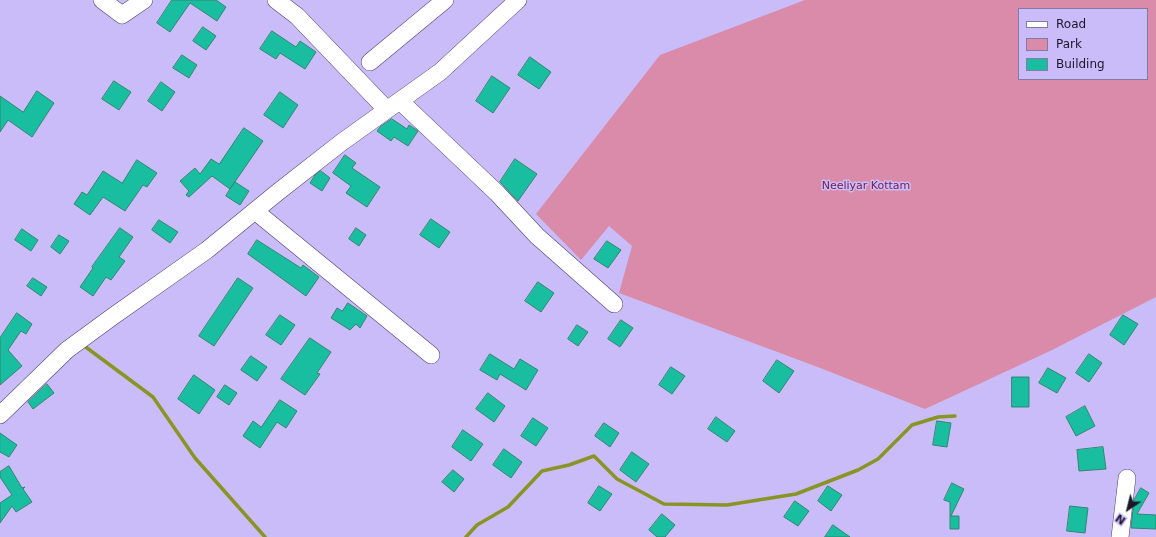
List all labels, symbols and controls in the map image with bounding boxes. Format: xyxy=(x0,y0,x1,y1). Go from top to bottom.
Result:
legend xyxy=(1018,8,1148,80)
text: Road xyxy=(1056,17,1086,31)
text: Park xyxy=(1056,37,1082,51)
text: Building xyxy=(1056,57,1105,71)
park label: Neeliyar Kottam xyxy=(822,179,910,193)
north arrow xyxy=(1108,489,1148,529)
text: N xyxy=(1113,511,1128,527)

